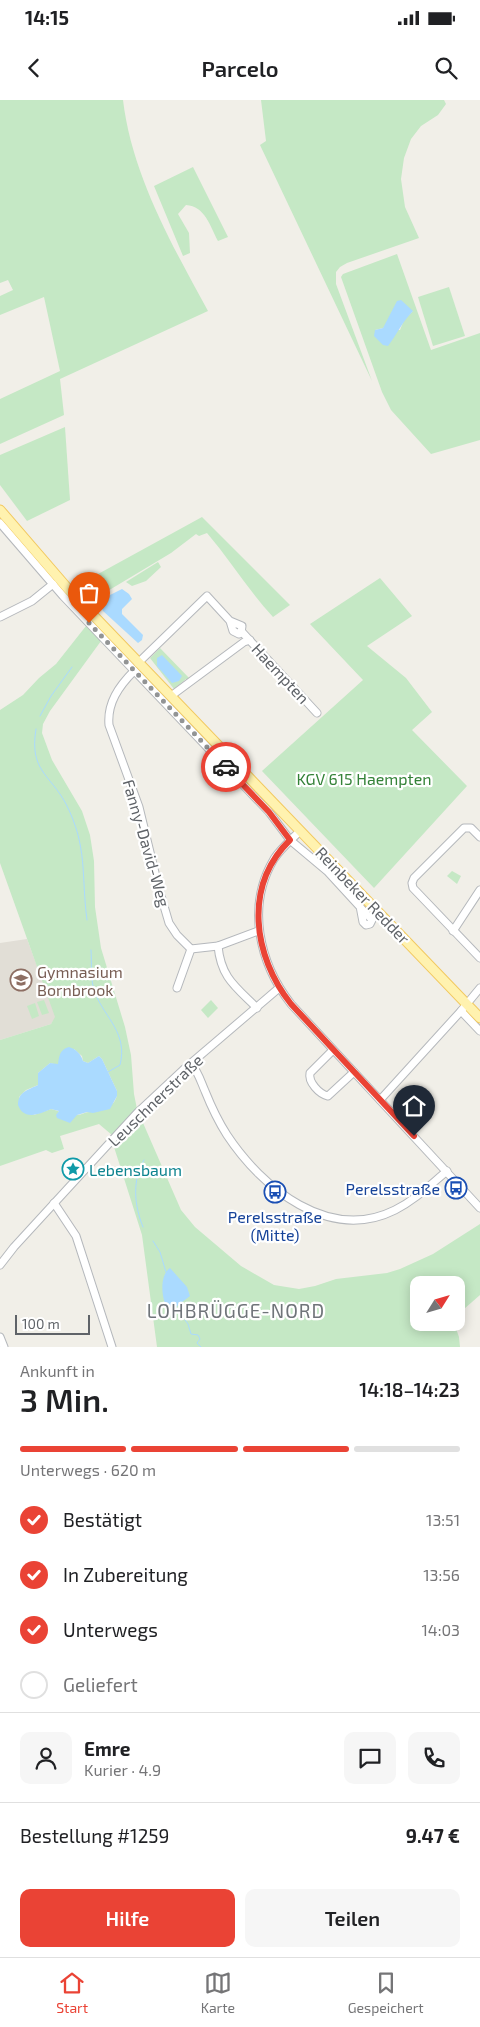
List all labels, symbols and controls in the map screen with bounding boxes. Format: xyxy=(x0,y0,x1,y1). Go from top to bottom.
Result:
text: 14:15 xyxy=(25,6,69,29)
icon: back xyxy=(20,54,48,82)
icon: search xyxy=(432,54,460,82)
text: Parcelo xyxy=(201,55,279,81)
pin xyxy=(68,572,110,623)
icon: bag xyxy=(75,579,103,607)
street label: Haempten xyxy=(248,639,314,707)
courier xyxy=(201,742,251,792)
icon: car xyxy=(212,753,240,781)
park label: KGV 615 Haempten xyxy=(296,769,432,788)
street label: Fanny-David-Weg xyxy=(120,777,174,909)
street label: Reinbeker Redder xyxy=(312,843,414,948)
place label: Gymnasium Bornbrook xyxy=(37,962,123,999)
school or university icon: Gymnasium Bornbrook xyxy=(9,968,33,992)
street label: Leuschnerstraße xyxy=(104,1050,206,1150)
pin xyxy=(393,1085,435,1136)
icon: home xyxy=(400,1092,428,1120)
place icon: Lebensbaum xyxy=(61,1157,85,1181)
place label: Lebensbaum xyxy=(89,1160,182,1179)
bus stop icon: Perelsstraße xyxy=(444,1176,468,1200)
place label: Perelsstraße xyxy=(346,1179,440,1198)
bus stop icon: Perelsstraße (Mitte) xyxy=(263,1180,287,1204)
place label: Perelsstraße (Mitte) xyxy=(228,1207,322,1244)
north arrow xyxy=(410,1276,465,1331)
map controls xyxy=(410,1276,465,1331)
district label: LOHBRÜGGE-NORD xyxy=(147,1299,325,1322)
scale bar xyxy=(15,1312,90,1335)
text: 100 m xyxy=(22,1315,60,1332)
text: Ankunft in xyxy=(20,1361,95,1380)
text: 14:18–14:23 xyxy=(359,1378,460,1401)
text: 3 Min. xyxy=(20,1380,109,1418)
text: Unterwegs · 620 m xyxy=(20,1460,156,1479)
icon: check xyxy=(20,1506,48,1534)
text: Bestätigt xyxy=(63,1508,142,1531)
text: 13:51 xyxy=(426,1510,460,1529)
icon: check xyxy=(20,1561,48,1589)
text: In Zubereitung xyxy=(63,1563,188,1586)
text: 13:56 xyxy=(423,1565,460,1584)
icon: check xyxy=(20,1616,48,1644)
text: Unterwegs xyxy=(63,1618,158,1641)
text: 14:03 xyxy=(421,1620,460,1639)
text: Geliefert xyxy=(63,1673,138,1696)
button: person xyxy=(20,1732,72,1784)
button: chat xyxy=(344,1732,396,1784)
button: phone xyxy=(408,1732,460,1784)
text: Emre xyxy=(84,1737,130,1760)
text: Kurier · 4.9 xyxy=(84,1760,161,1779)
text: Bestellung #1259 xyxy=(20,1824,169,1847)
text: 9.47 € xyxy=(406,1824,460,1847)
button: Hilfe xyxy=(20,1889,235,1947)
button: Teilen xyxy=(245,1889,460,1947)
tab: Start xyxy=(56,1969,88,2016)
tab: Karte xyxy=(201,1969,235,2016)
tab: Gespeichert xyxy=(348,1969,424,2016)

